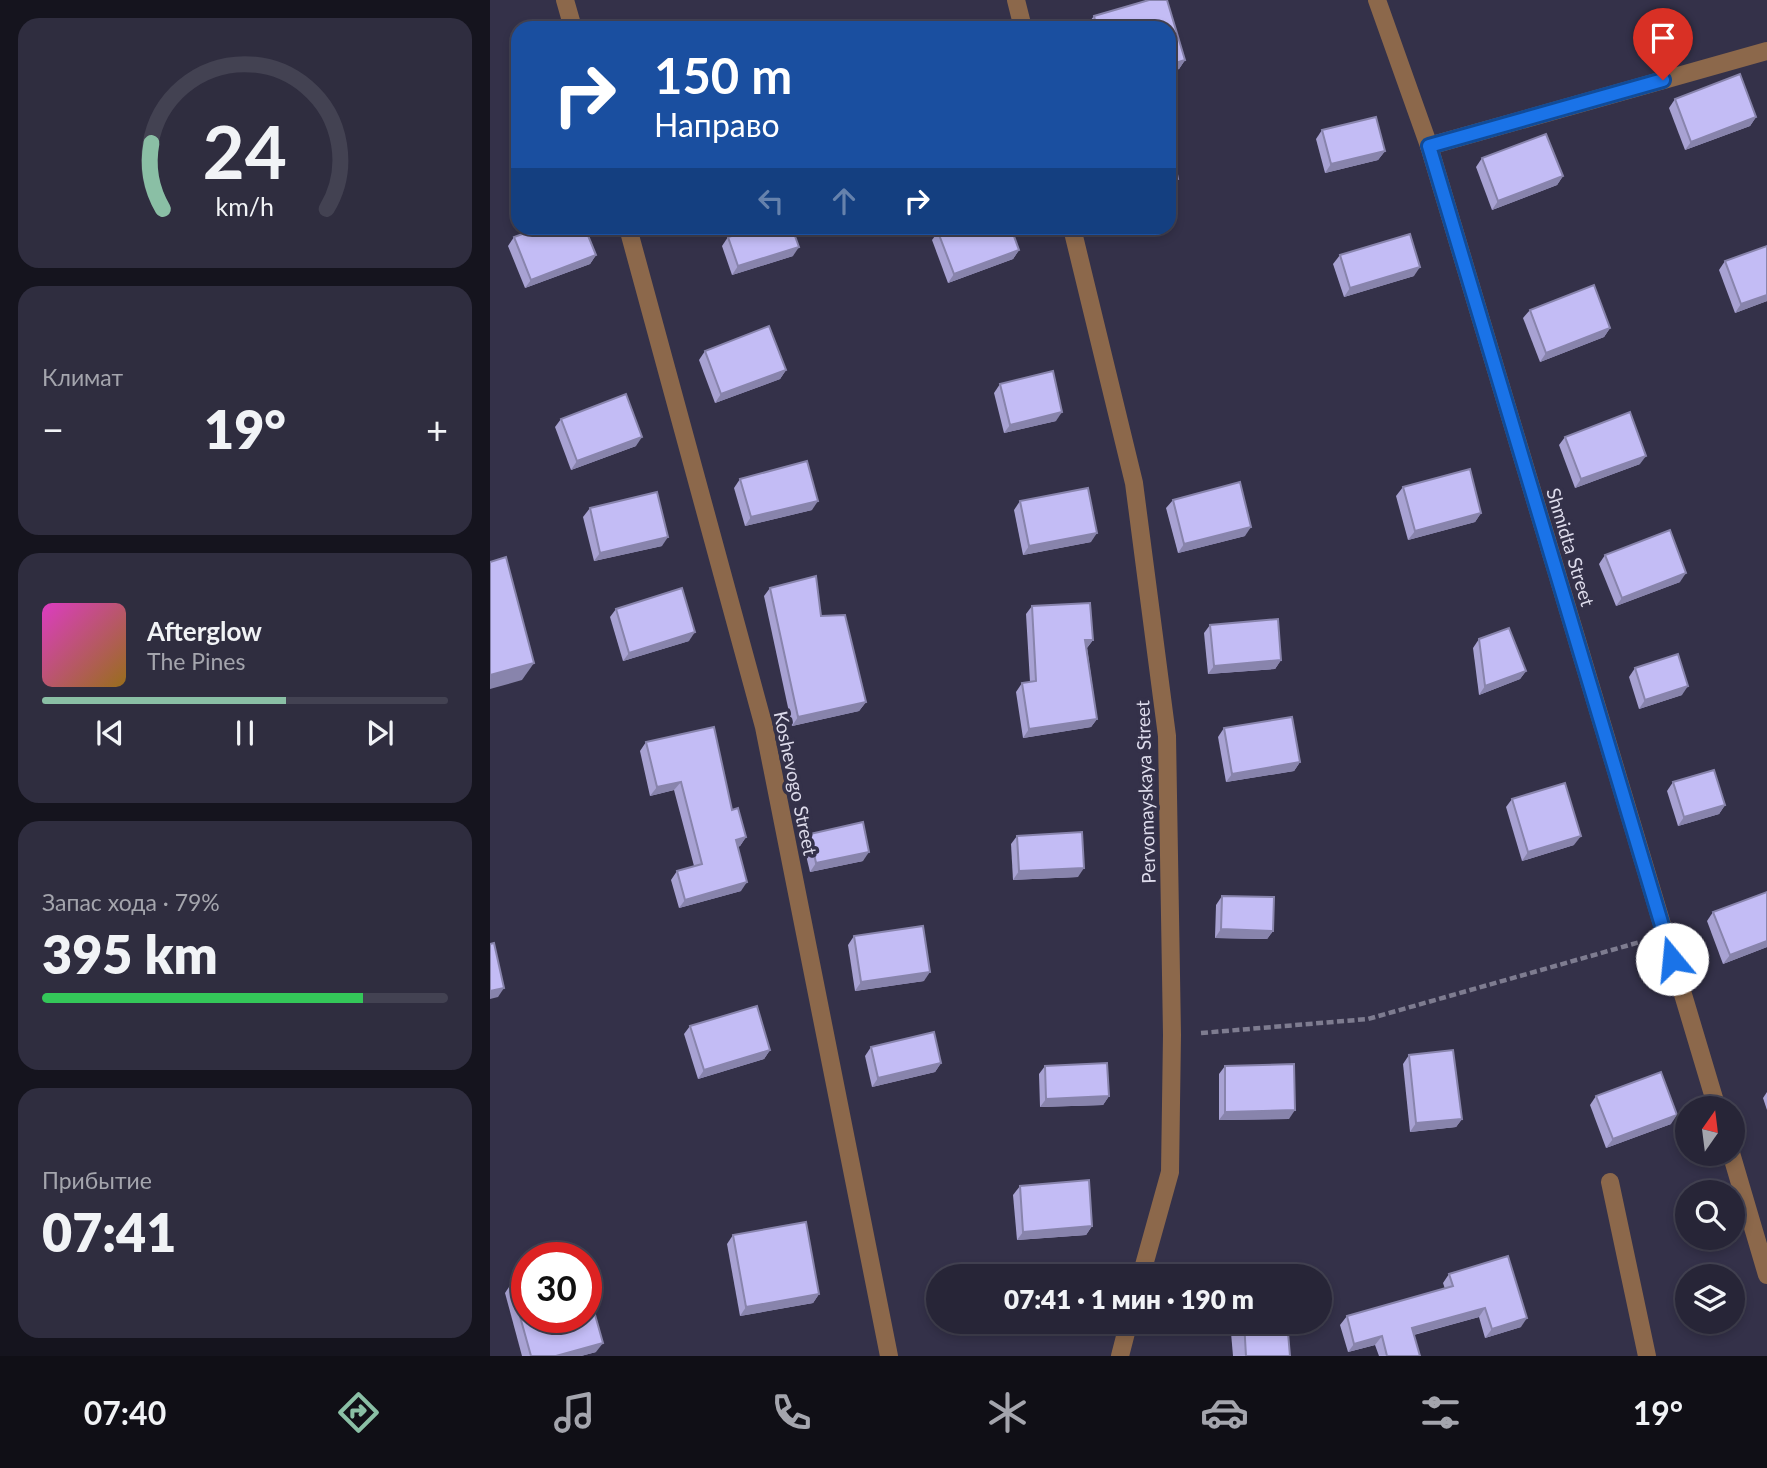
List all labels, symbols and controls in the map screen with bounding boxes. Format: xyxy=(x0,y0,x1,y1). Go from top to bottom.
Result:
pin xyxy=(1633,8,1693,80)
icon: arrive xyxy=(1644,19,1682,57)
text: 150 m xyxy=(654,46,792,104)
icon: right xyxy=(539,49,630,140)
text: Направо xyxy=(654,105,780,144)
text: 24 xyxy=(203,107,287,195)
icon: left xyxy=(752,182,790,220)
icon: ahead xyxy=(825,182,863,220)
icon: right xyxy=(898,182,936,220)
text: km/h xyxy=(216,191,274,221)
text: Климат xyxy=(42,363,123,391)
text: 19° xyxy=(204,398,286,460)
text: − xyxy=(42,406,64,452)
text: + xyxy=(426,406,448,452)
street label: Shmidta Street xyxy=(1542,485,1600,609)
text: Afterglow xyxy=(147,615,262,647)
text: The Pines xyxy=(147,647,245,675)
street label: Pervomayskaya Street xyxy=(1130,700,1160,884)
street label: Koshevogo Street xyxy=(769,709,823,857)
icon: previous xyxy=(91,714,129,752)
icon: pause xyxy=(226,714,264,752)
icon: next xyxy=(361,714,399,752)
text: Запас хода · 79% xyxy=(42,888,220,916)
position arrow xyxy=(1635,922,1709,996)
text: 395 km xyxy=(42,923,218,985)
north arrow xyxy=(1675,1096,1745,1166)
map controls xyxy=(1675,1096,1745,1334)
text: Прибытие xyxy=(42,1166,152,1194)
button: search xyxy=(1675,1180,1745,1250)
text: 07:41 xyxy=(42,1201,176,1263)
speed limit sign: 30 xyxy=(511,1242,602,1333)
button: layers xyxy=(1675,1264,1745,1334)
text: 07:41 · 1 мин · 190 m xyxy=(1004,1283,1254,1315)
icon: directions xyxy=(334,1388,383,1437)
icon: music xyxy=(550,1388,599,1437)
icon: phone xyxy=(767,1388,816,1437)
icon: climate xyxy=(983,1388,1032,1437)
icon: car xyxy=(1200,1388,1249,1437)
icon: filters xyxy=(1416,1388,1465,1437)
text: 07:40 xyxy=(84,1393,166,1432)
text: 19° xyxy=(1633,1393,1683,1432)

